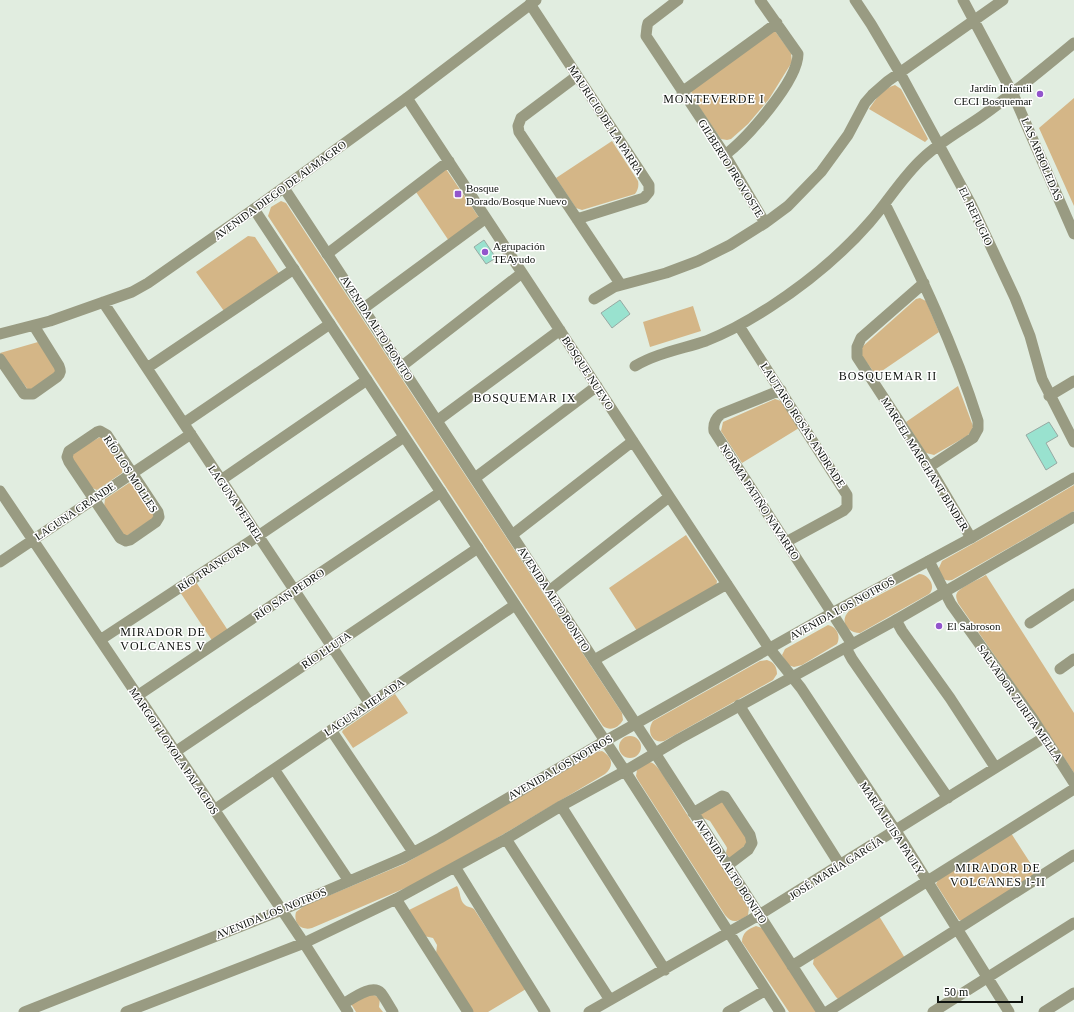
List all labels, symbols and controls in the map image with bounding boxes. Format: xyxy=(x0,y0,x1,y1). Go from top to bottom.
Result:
street label: MAURICIO DE LA PARRA xyxy=(566,63,646,177)
place label: Jardín Infantil CECI Bosquemar xyxy=(954,82,1032,107)
marker: Jardín Infantil CECI Bosquemar xyxy=(1035,89,1045,99)
district label: MONTEVERDE I xyxy=(663,92,765,106)
street label: LAS ARBOLEDAS xyxy=(1019,116,1065,202)
street label: GILBERTO PROVOSTE xyxy=(696,117,766,219)
street label: AVENIDA DIEGO DE ALMAGRO xyxy=(212,138,348,242)
place label: Bosque Dorado/Bosque Nuevo xyxy=(466,182,568,207)
street label: EL REFUGIO xyxy=(957,185,995,247)
marker: Bosque Dorado/Bosque Nuevo xyxy=(453,189,463,199)
place label: Agrupación TEAyudo xyxy=(493,240,545,265)
marker: Agrupación TEAyudo xyxy=(480,247,490,257)
street label: AVENIDA ALTO BONITO xyxy=(339,273,415,383)
street label: BOSQUE NUEVO xyxy=(560,334,616,412)
street label: LAUTARO ROSAS ANDRADE xyxy=(758,361,848,490)
district label: BOSQUEMAR II xyxy=(839,369,937,383)
district label: BOSQUEMAR IX xyxy=(473,391,577,405)
street label: MARCEL MARCHANT BINDER xyxy=(879,395,971,533)
street label: RÍO LOS MOLLES xyxy=(102,433,160,515)
street label: NORMA PATIÑO NAVARRO xyxy=(718,442,802,562)
street label: LAGUNA PETREL xyxy=(206,463,266,543)
street label: LAGUNA GRANDE xyxy=(33,479,118,542)
street label: RÍO TRANCURA xyxy=(175,539,251,593)
street label: AVENIDA ALTO BONITO xyxy=(516,544,592,654)
street label: RÍO SAN PEDRO xyxy=(251,566,327,622)
street label: AVENIDA LOS NOTROS xyxy=(787,574,897,642)
place label: El Sabroson xyxy=(947,620,1001,632)
marker: El Sabroson xyxy=(934,621,944,631)
district label: MIRADOR DE VOLCANES V xyxy=(120,625,206,653)
street label: RÍO LLUTA xyxy=(299,629,353,671)
street label: SALVADOR ZURITA MELLA xyxy=(975,642,1065,764)
street label: LAGUNA HELADA xyxy=(322,676,406,738)
street label: MARGOT LOYOLA PALACIOS xyxy=(127,685,221,817)
street label: AVENIDA LOS NOTROS xyxy=(506,732,614,802)
street label: MARÍA LUISA PAULY xyxy=(858,779,926,877)
street label: AVENIDA ALTO BONITO xyxy=(693,816,769,926)
street label: JOSÉ MARÍA GARCÍA xyxy=(787,834,885,902)
district label: MIRADOR DE VOLCANES I-II xyxy=(950,861,1046,889)
street label: AVENIDA LOS NOTROS xyxy=(214,885,328,941)
scale bar xyxy=(938,978,1022,1004)
text: 50 m xyxy=(944,985,969,999)

